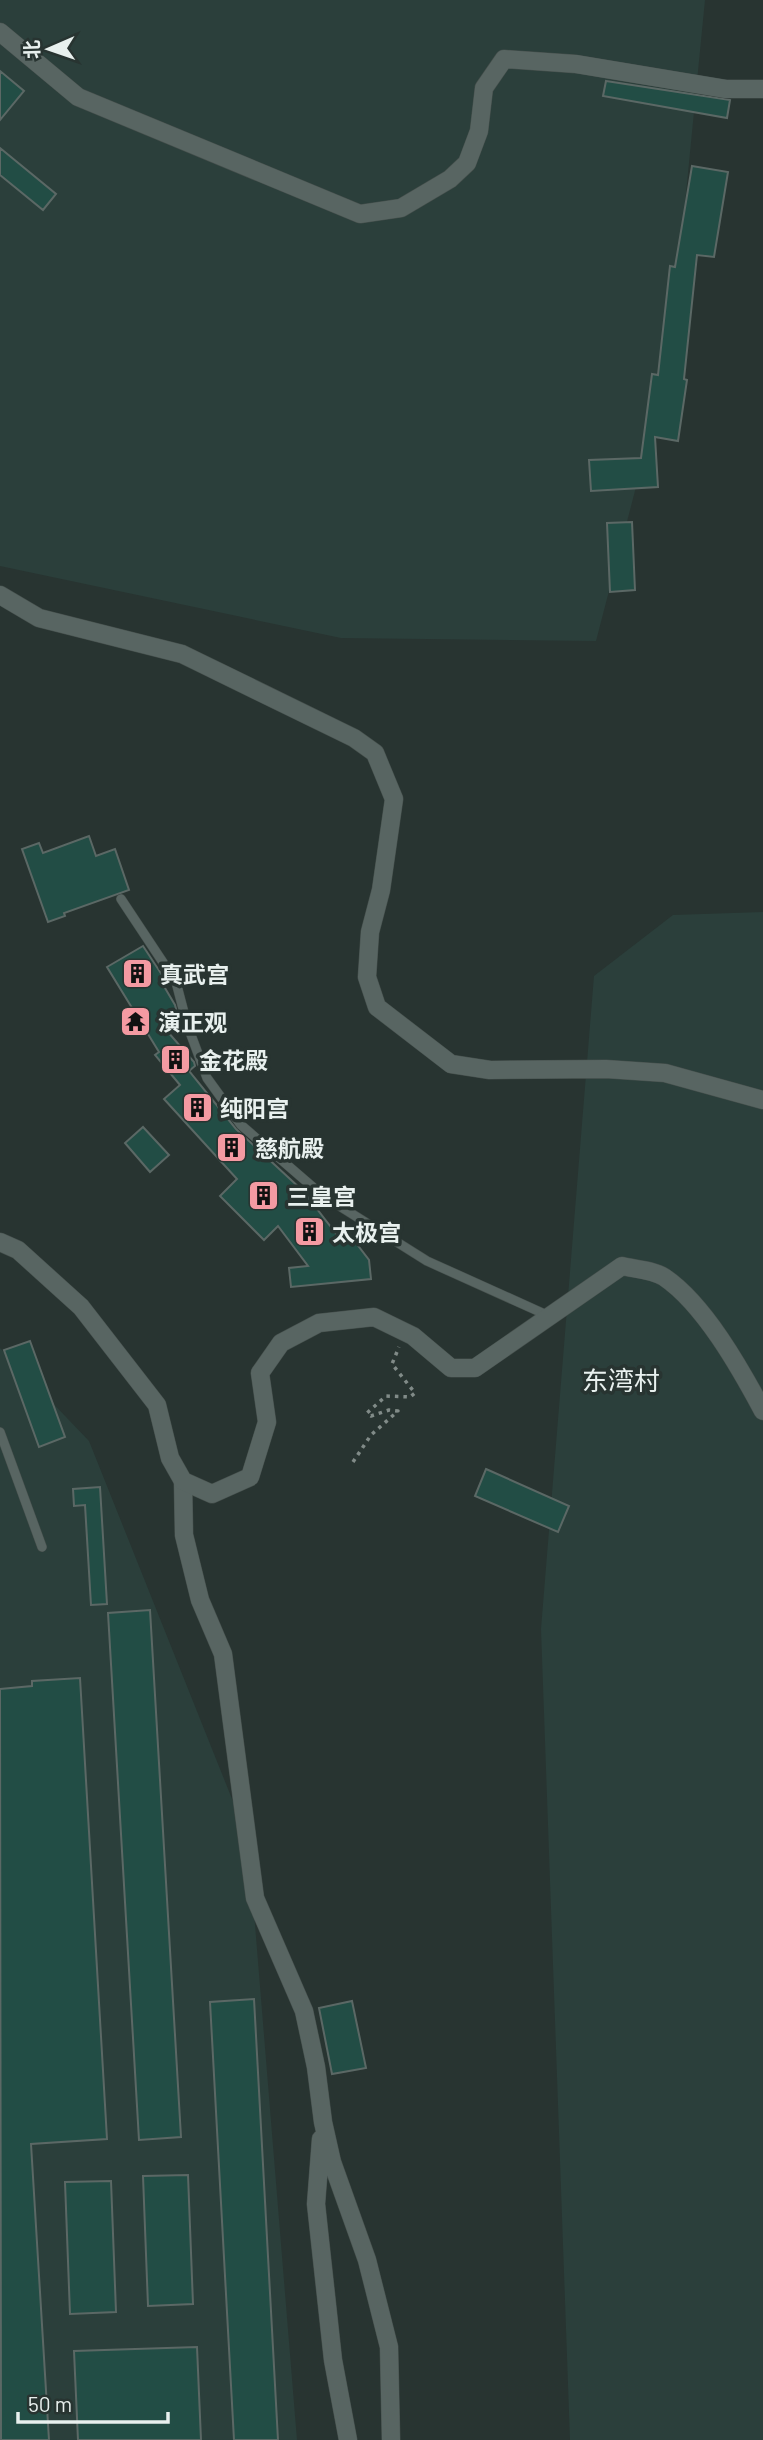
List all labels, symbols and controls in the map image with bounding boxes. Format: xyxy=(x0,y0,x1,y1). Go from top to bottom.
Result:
north arrow xyxy=(14,14,84,84)
text: 北 xyxy=(20,40,43,60)
building icon: 真武宫 xyxy=(120,957,154,991)
place label: 真武宫 xyxy=(160,960,229,988)
temple icon: 演正观 xyxy=(118,1005,152,1039)
place label: 演正观 xyxy=(158,1008,227,1036)
building icon: 金花殿 xyxy=(159,1043,193,1077)
place label: 金花殿 xyxy=(199,1046,268,1074)
building icon: 纯阳宫 xyxy=(180,1091,214,1125)
place label: 纯阳宫 xyxy=(220,1094,289,1122)
building icon: 慈航殿 xyxy=(215,1131,249,1165)
place label: 慈航殿 xyxy=(255,1134,324,1162)
building icon: 三皇宫 xyxy=(247,1179,281,1213)
place label: 三皇宫 xyxy=(287,1182,356,1210)
building icon: 太极宫 xyxy=(292,1215,326,1249)
place label: 太极宫 xyxy=(332,1218,401,1246)
district label: 东湾村 xyxy=(582,1364,660,1395)
scale bar xyxy=(18,2380,168,2424)
text: 50 m xyxy=(28,2391,72,2416)

